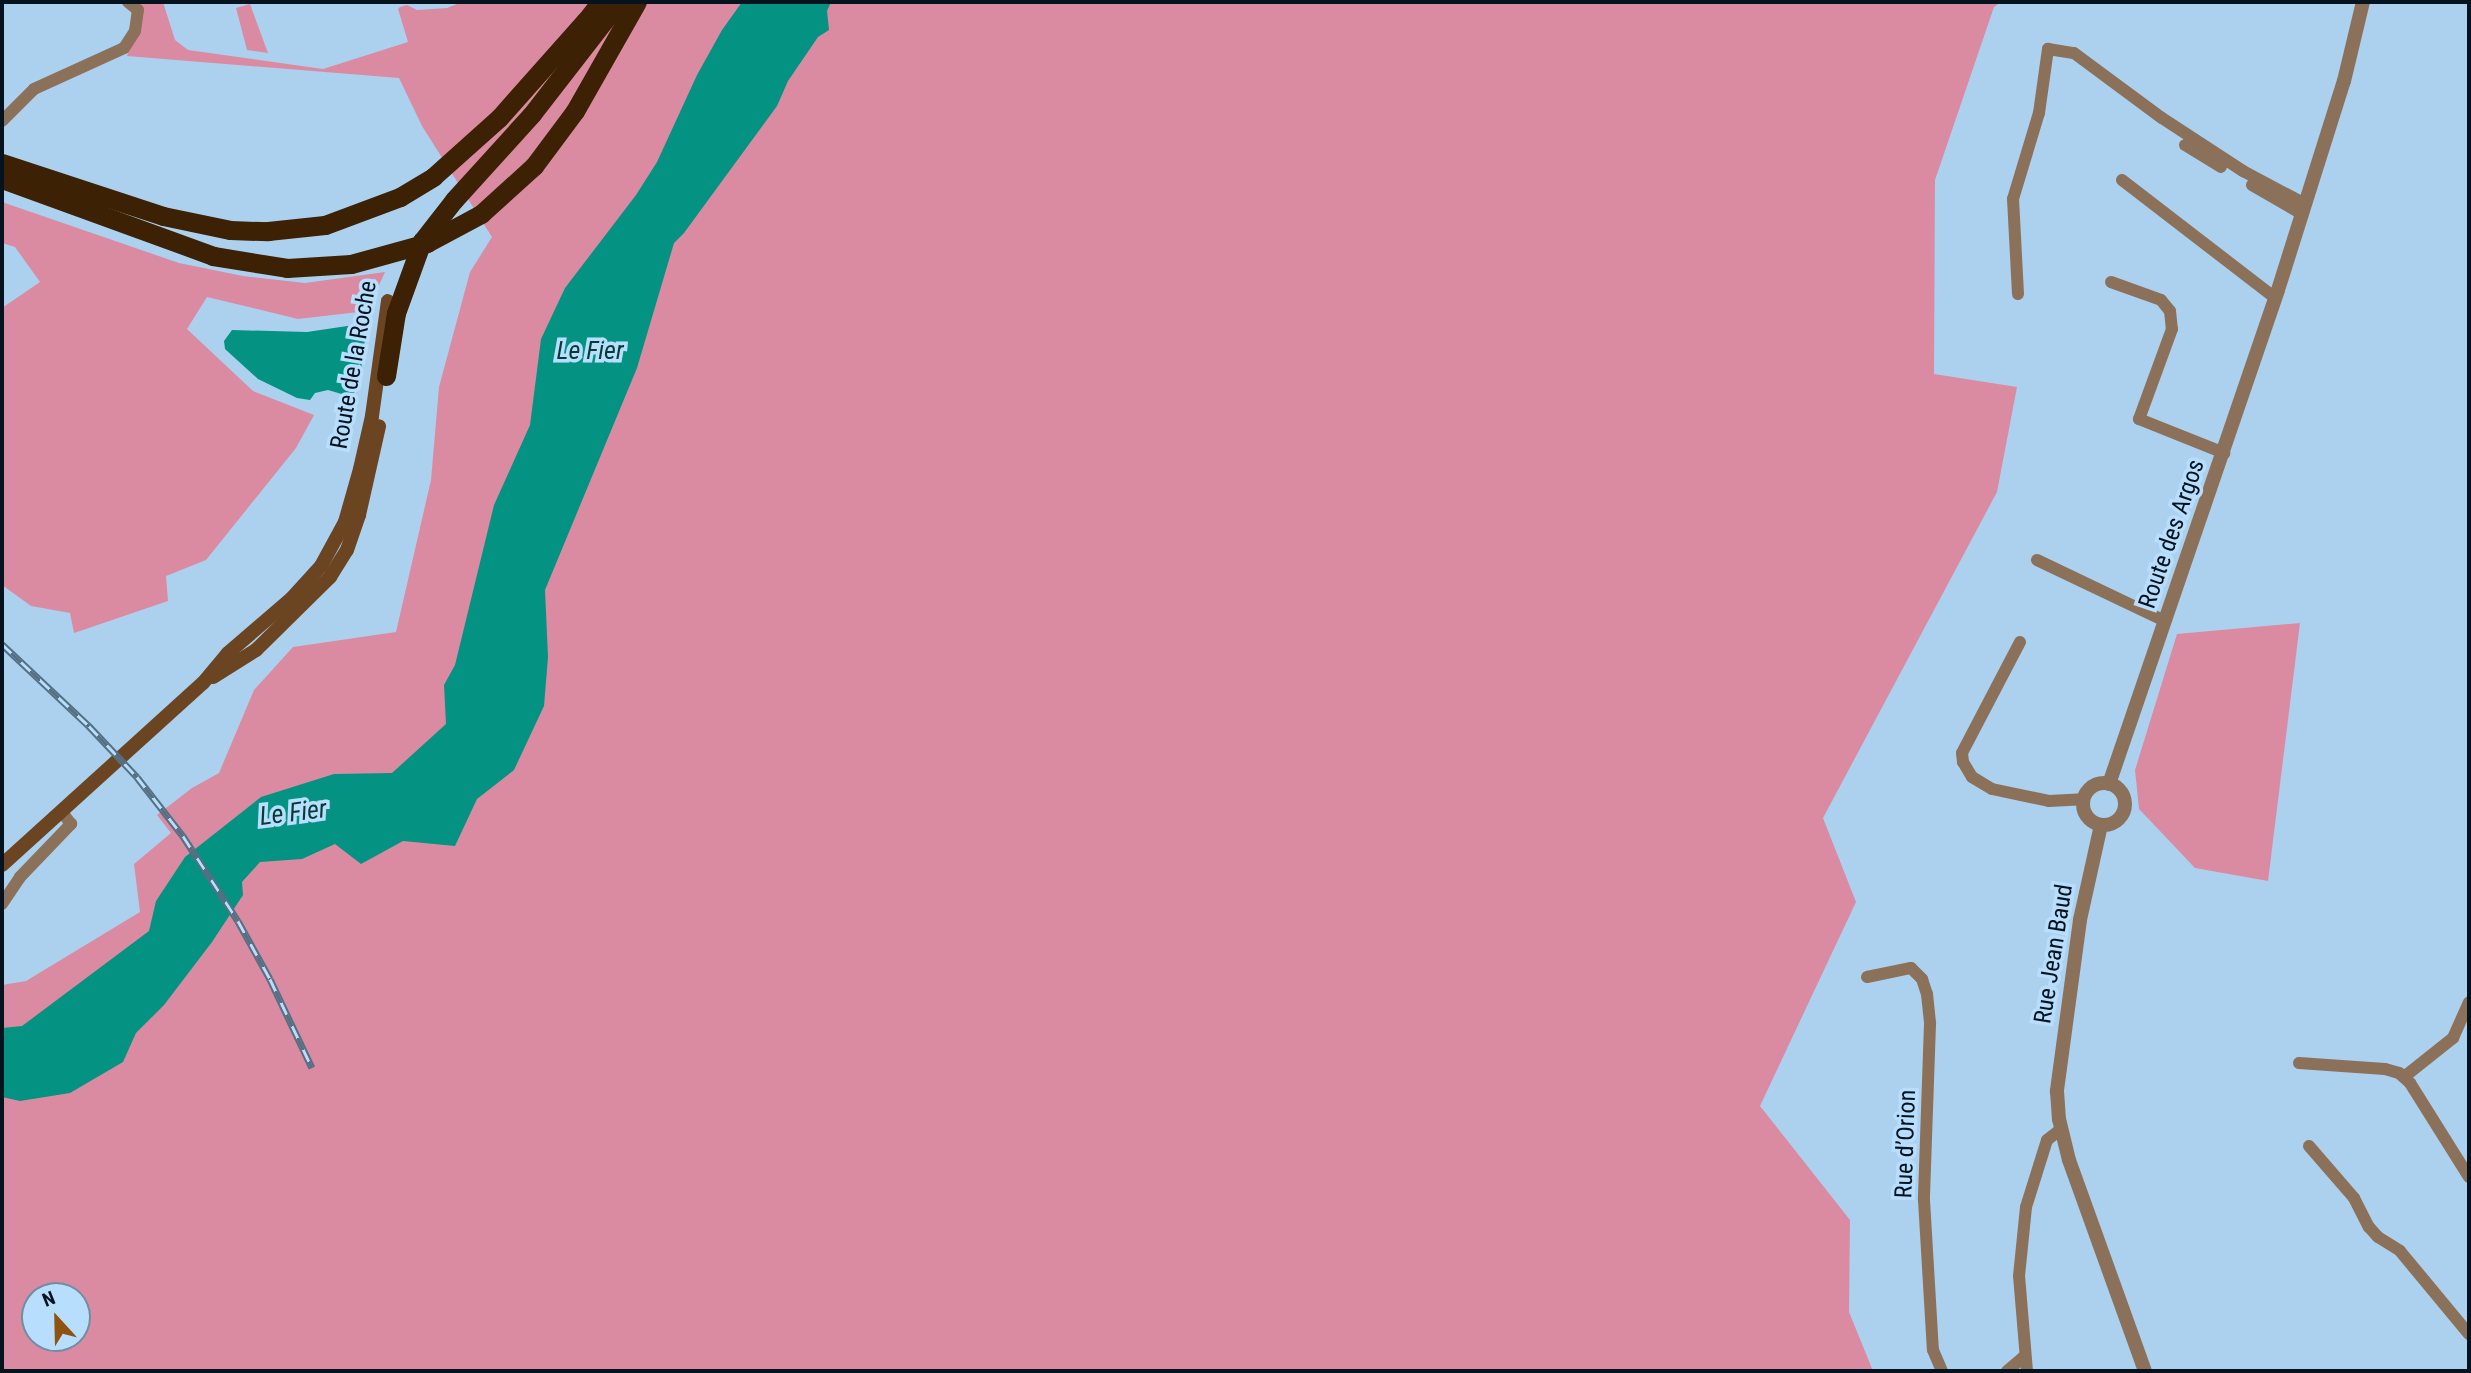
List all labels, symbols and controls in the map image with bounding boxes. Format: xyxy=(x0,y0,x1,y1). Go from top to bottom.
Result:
street label: Route de la Roche xyxy=(325,279,383,451)
water label: Le Fier xyxy=(556,335,624,367)
street label: Route des Argos xyxy=(2133,456,2211,612)
water label: Le Fier xyxy=(258,793,328,833)
street label: Rue Jean Baud xyxy=(2029,882,2079,1026)
street label: Rue d’Orion xyxy=(1890,1089,1922,1199)
north arrow xyxy=(21,1282,91,1352)
text: N xyxy=(39,1286,58,1312)

